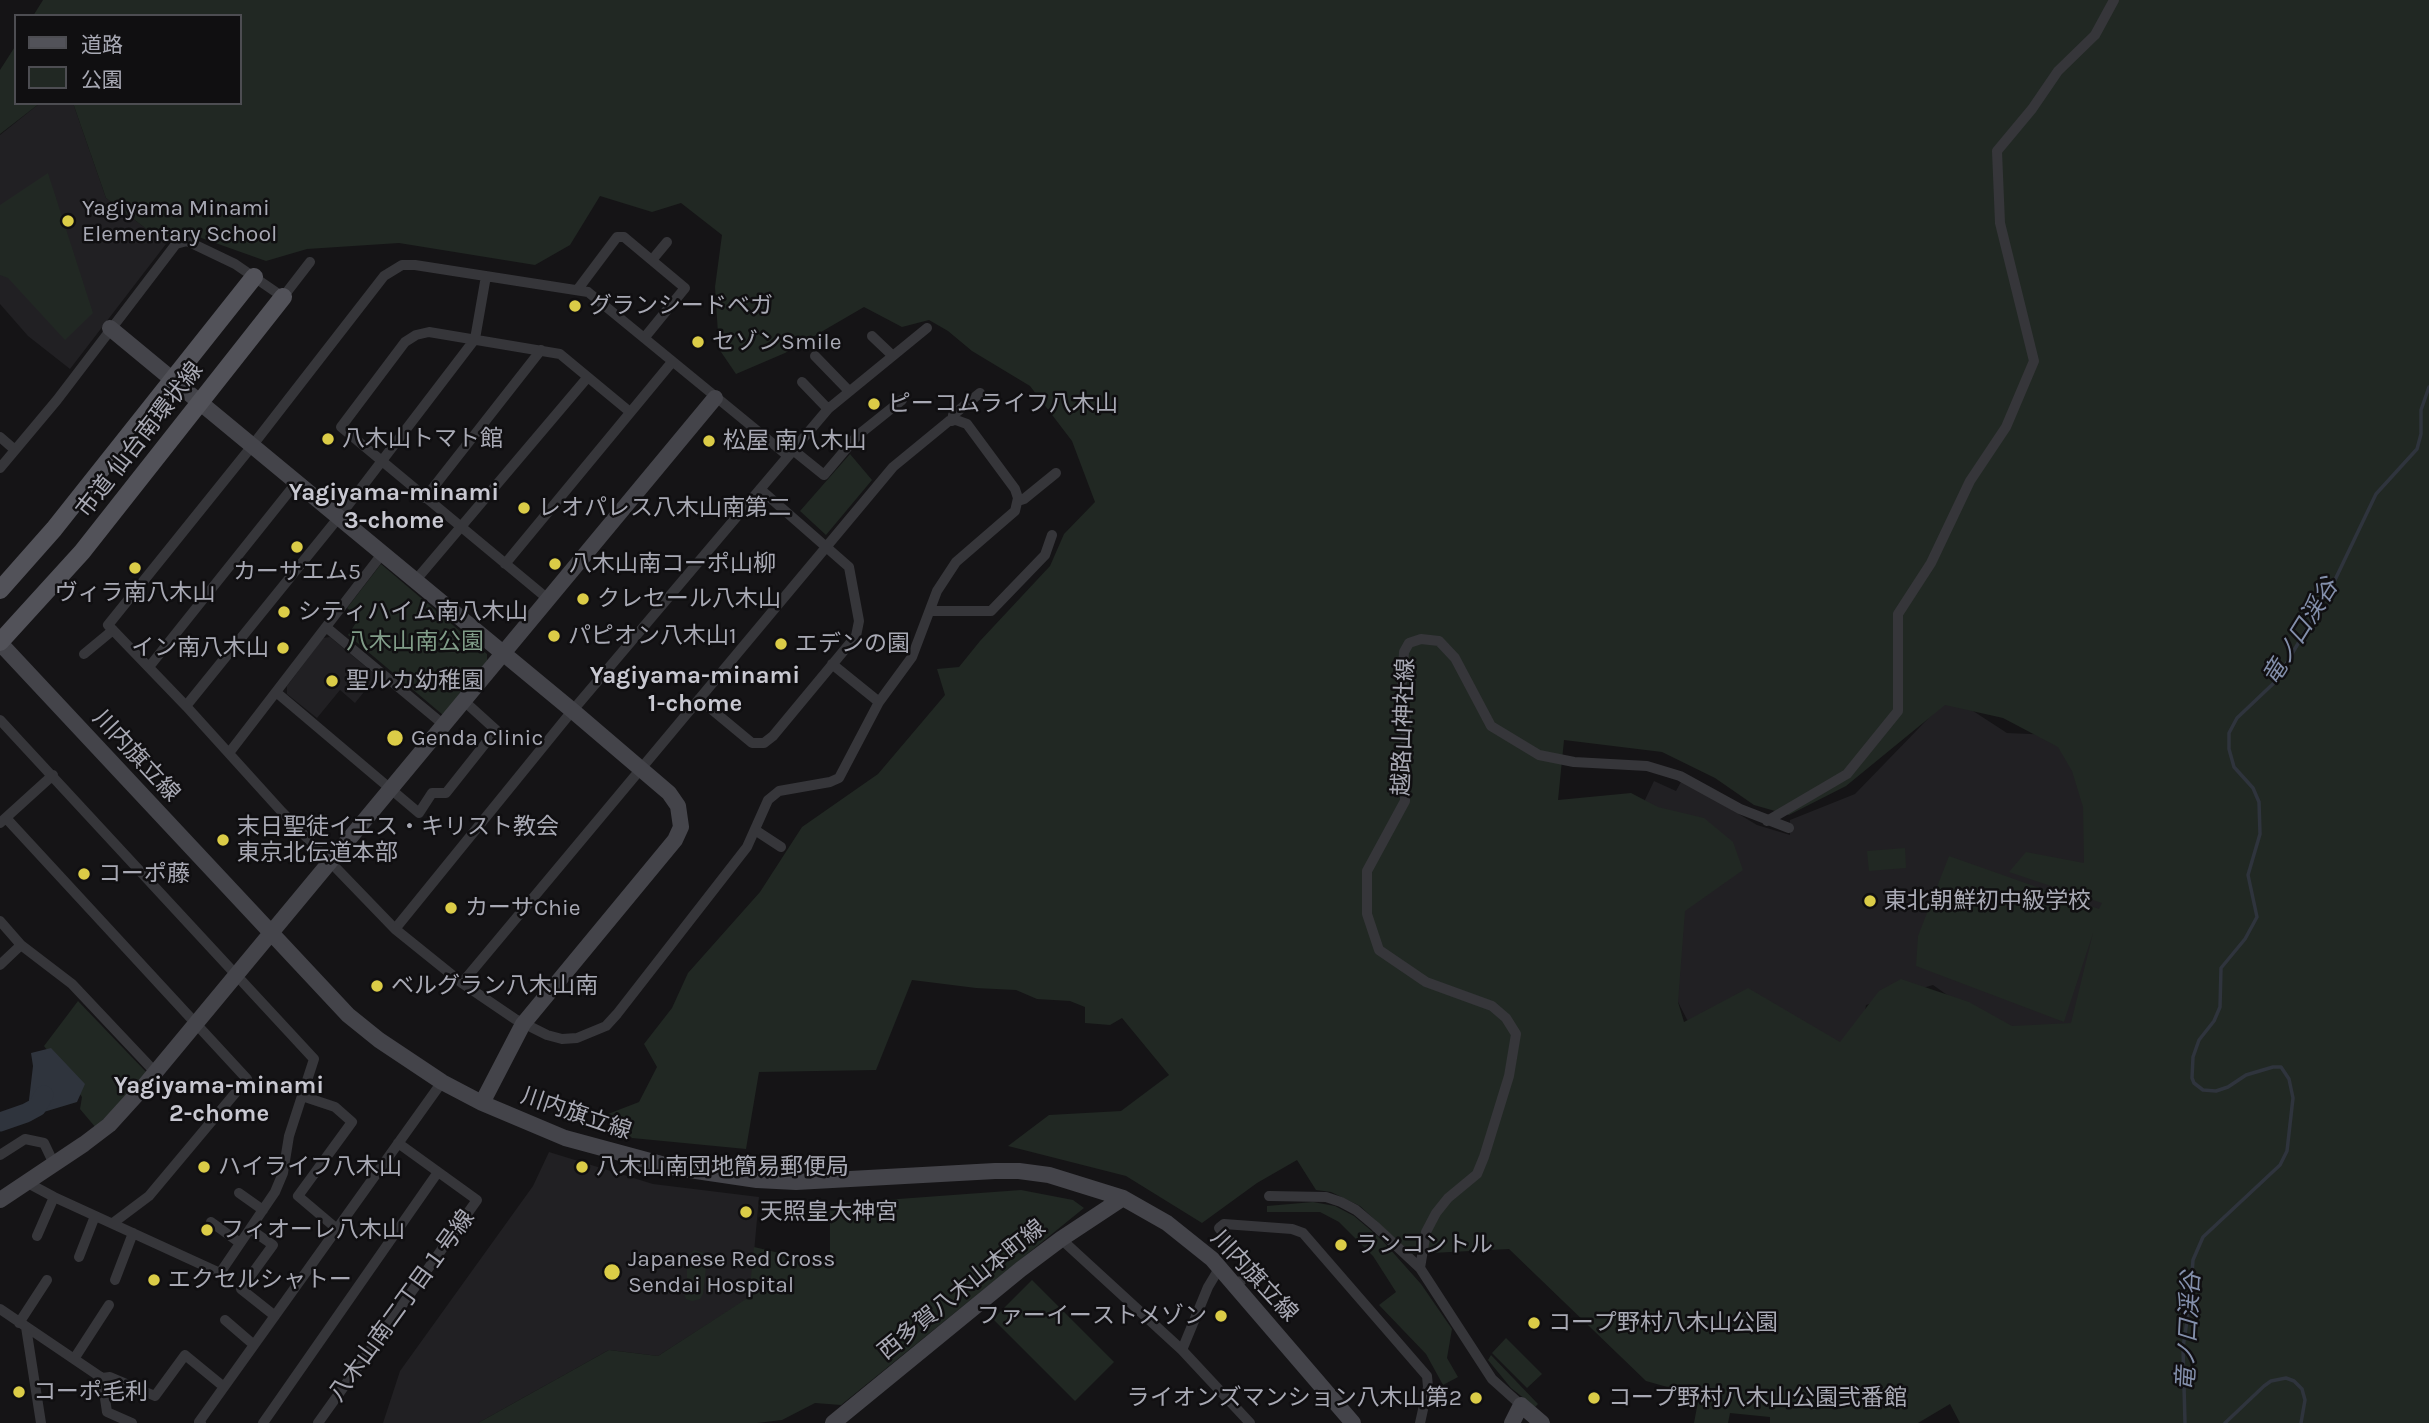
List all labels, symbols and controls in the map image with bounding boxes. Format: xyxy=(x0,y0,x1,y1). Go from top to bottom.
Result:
legend xyxy=(14,14,242,105)
text: 道路 xyxy=(81,33,123,57)
text: 公園 xyxy=(81,68,123,92)
place label: Yagiyama Minami Elementary School xyxy=(82,194,277,248)
marker: Yagiyama Minami Elementary School xyxy=(60,213,76,229)
place label: グランシードベガ xyxy=(589,292,773,320)
marker: グランシードベガ xyxy=(567,298,583,314)
place label: セゾンSmile xyxy=(712,328,842,356)
marker: セゾンSmile xyxy=(690,334,706,350)
street label: 市道 仙台南環状線 xyxy=(71,357,209,523)
place label: ピーコムライフ八木山 xyxy=(888,390,1118,418)
marker: ピーコムライフ八木山 xyxy=(866,396,882,412)
place label: 八木山トマト館 xyxy=(342,425,503,453)
place label: 松屋 南八木山 xyxy=(723,427,866,455)
marker: 八木山トマト館 xyxy=(320,431,336,447)
marker: 松屋 南八木山 xyxy=(701,433,717,449)
district label: Yagiyama-minami 3-chome xyxy=(289,479,499,535)
place label: レオパレス八木山南第二 xyxy=(538,494,791,522)
marker: レオパレス八木山南第二 xyxy=(516,500,532,516)
marker: カーサエム5 xyxy=(289,539,305,555)
place label: 八木山南コーポ山柳 xyxy=(569,550,776,578)
marker: 八木山南コーポ山柳 xyxy=(547,556,563,572)
place label: カーサエム5 xyxy=(233,558,361,586)
marker: ヴィラ南八木山 xyxy=(127,560,143,576)
water label: 竜ノ口渓谷 xyxy=(2257,573,2345,691)
place label: ヴィラ南八木山 xyxy=(55,579,215,607)
place label: クレセール八木山 xyxy=(597,585,781,613)
marker: クレセール八木山 xyxy=(575,591,591,607)
place label: シティハイム南八木山 xyxy=(298,598,528,626)
marker: シティハイム南八木山 xyxy=(276,604,292,620)
place label: パピオン八木山1 xyxy=(568,622,737,650)
park label: 八木山南公園 xyxy=(346,628,484,656)
marker: パピオン八木山1 xyxy=(546,628,562,644)
place label: エデンの園 xyxy=(795,630,910,658)
place label: イン南八木山 xyxy=(131,634,269,662)
marker: エデンの園 xyxy=(773,636,789,652)
marker: イン南八木山 xyxy=(275,640,291,656)
street label: 越路山神社線 xyxy=(1388,658,1420,796)
district label: Yagiyama-minami 1-chome xyxy=(590,662,800,718)
place label: 聖ルカ幼稚園 xyxy=(346,667,484,695)
marker: 聖ルカ幼稚園 xyxy=(324,673,340,689)
street label: 川内旗立線 xyxy=(87,705,185,807)
place label: Genda Clinic xyxy=(411,724,543,752)
marker: Genda Clinic xyxy=(385,728,405,748)
place label: 末日聖徒イエス・キリスト教会 東京北伝道本部 xyxy=(237,813,559,867)
marker: 末日聖徒イエス・キリスト教会 東京北伝道本部 xyxy=(215,832,231,848)
place label: コーポ藤 xyxy=(98,860,190,888)
marker: コーポ藤 xyxy=(76,866,92,882)
place label: 東北朝鮮初中級学校 xyxy=(1884,887,2091,915)
marker: 東北朝鮮初中級学校 xyxy=(1862,893,1878,909)
place label: カーサChie xyxy=(465,894,581,922)
marker: カーサChie xyxy=(443,900,459,916)
place label: ベルグラン八木山南 xyxy=(391,972,598,1000)
marker: ベルグラン八木山南 xyxy=(369,978,385,994)
district label: Yagiyama-minami 2-chome xyxy=(114,1072,324,1128)
street label: 川内旗立線 xyxy=(517,1082,635,1146)
place label: ハイライフ八木山 xyxy=(218,1153,402,1181)
place label: 八木山南団地簡易郵便局 xyxy=(596,1153,849,1181)
marker: ハイライフ八木山 xyxy=(196,1159,212,1175)
marker: 八木山南団地簡易郵便局 xyxy=(574,1159,590,1175)
place label: 天照皇大神宮 xyxy=(760,1198,898,1226)
marker: 天照皇大神宮 xyxy=(738,1204,754,1220)
street label: 八木山南二丁目１号線 xyxy=(323,1205,481,1407)
street label: 西多賀八木山本町線 xyxy=(873,1214,1051,1366)
place label: フィオーレ八木山 xyxy=(221,1216,405,1244)
marker: フィオーレ八木山 xyxy=(199,1222,215,1238)
street label: 川内旗立線 xyxy=(1205,1225,1303,1327)
place label: ランコントル xyxy=(1355,1231,1493,1259)
marker: ランコントル xyxy=(1333,1237,1349,1253)
place label: Japanese Red Cross Sendai Hospital xyxy=(628,1245,835,1299)
marker: Japanese Red Cross Sendai Hospital xyxy=(602,1262,622,1282)
place label: エクセルシャトー xyxy=(168,1266,352,1294)
water label: 竜ノ口渓谷 xyxy=(2171,1270,2207,1392)
marker: エクセルシャトー xyxy=(146,1272,162,1288)
place label: ファーイーストメゾン xyxy=(977,1302,1207,1330)
marker: ファーイーストメゾン xyxy=(1213,1308,1229,1324)
place label: コープ野村八木山公園 xyxy=(1548,1309,1778,1337)
marker: コープ野村八木山公園 xyxy=(1526,1315,1542,1331)
place label: コーポ毛利 xyxy=(33,1378,148,1406)
marker: コーポ毛利 xyxy=(11,1384,27,1400)
place label: ライオンズマンション八木山第2 xyxy=(1127,1384,1462,1412)
place label: コープ野村八木山公園弐番館 xyxy=(1608,1384,1907,1412)
marker: ライオンズマンション八木山第2 xyxy=(1468,1390,1484,1406)
marker: コープ野村八木山公園弐番館 xyxy=(1586,1390,1602,1406)

